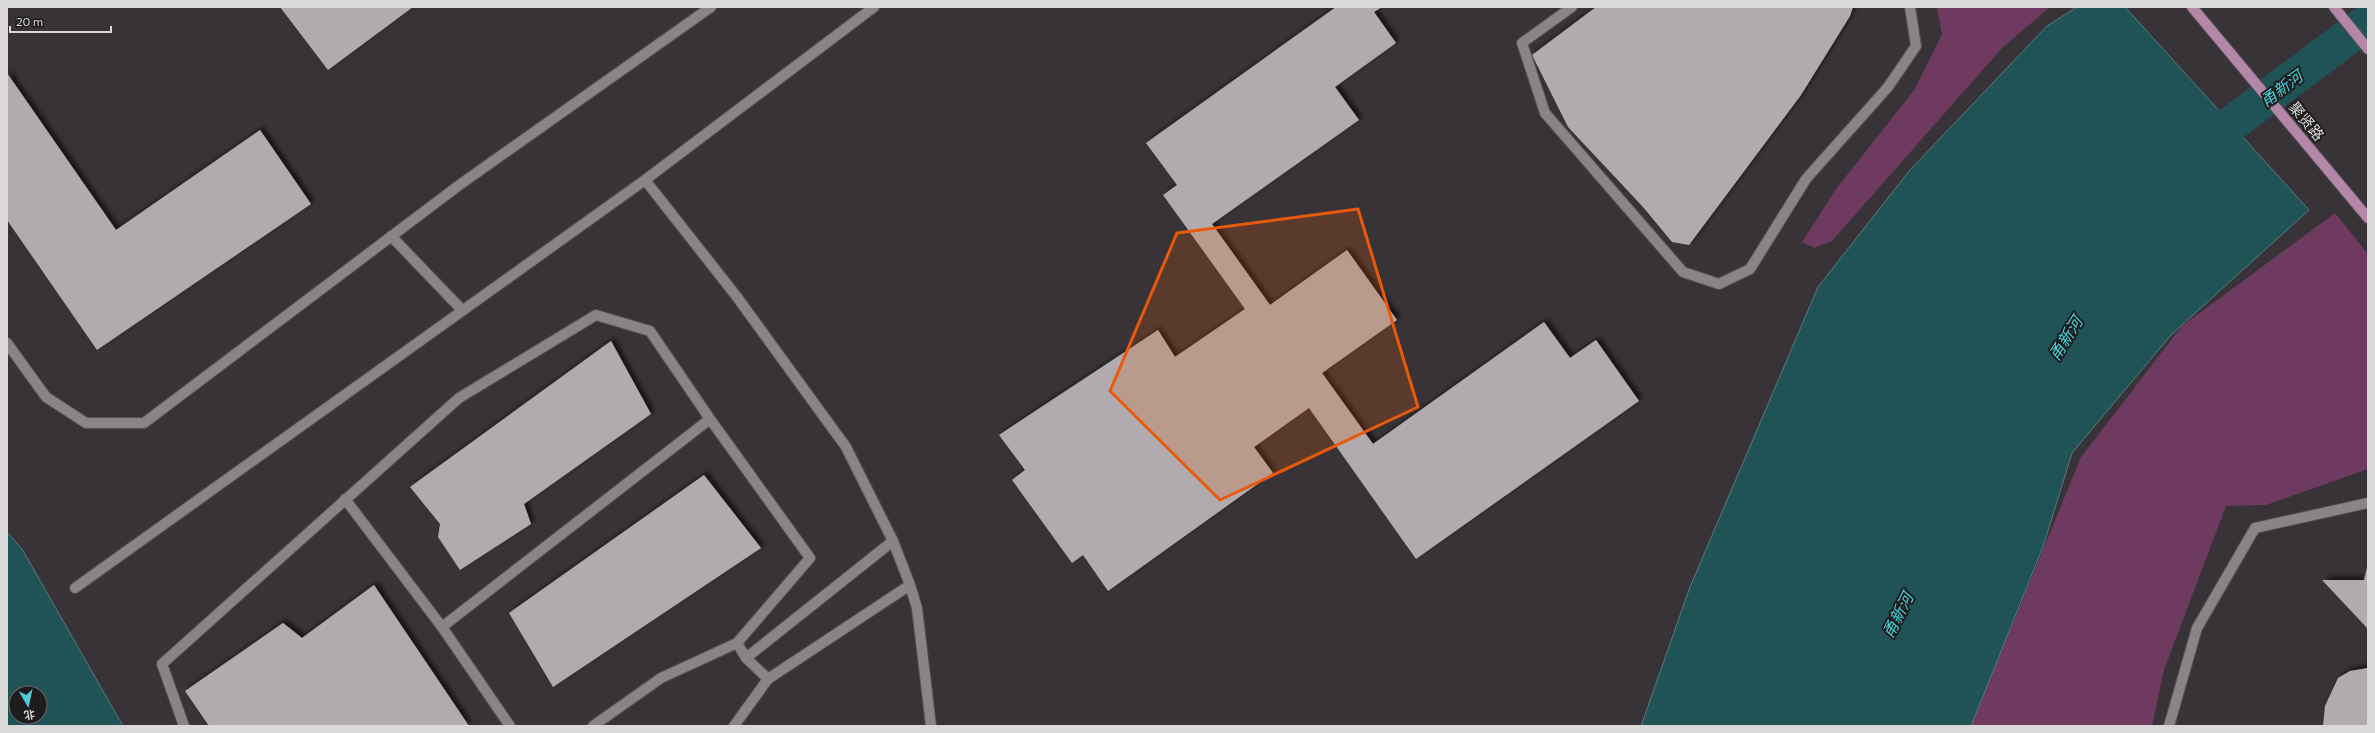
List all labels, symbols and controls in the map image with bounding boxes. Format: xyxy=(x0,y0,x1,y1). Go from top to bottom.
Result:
scale bar xyxy=(10,8,111,34)
text: 20 m xyxy=(16,14,43,28)
water label: 甬新河 xyxy=(2256,64,2308,110)
street label: 聚贤路 xyxy=(2286,98,2328,144)
water label: 甬新河 xyxy=(2044,310,2087,363)
water label: 甬新河 xyxy=(1878,587,1918,641)
north arrow xyxy=(8,685,48,725)
text: 北 xyxy=(23,708,36,723)

